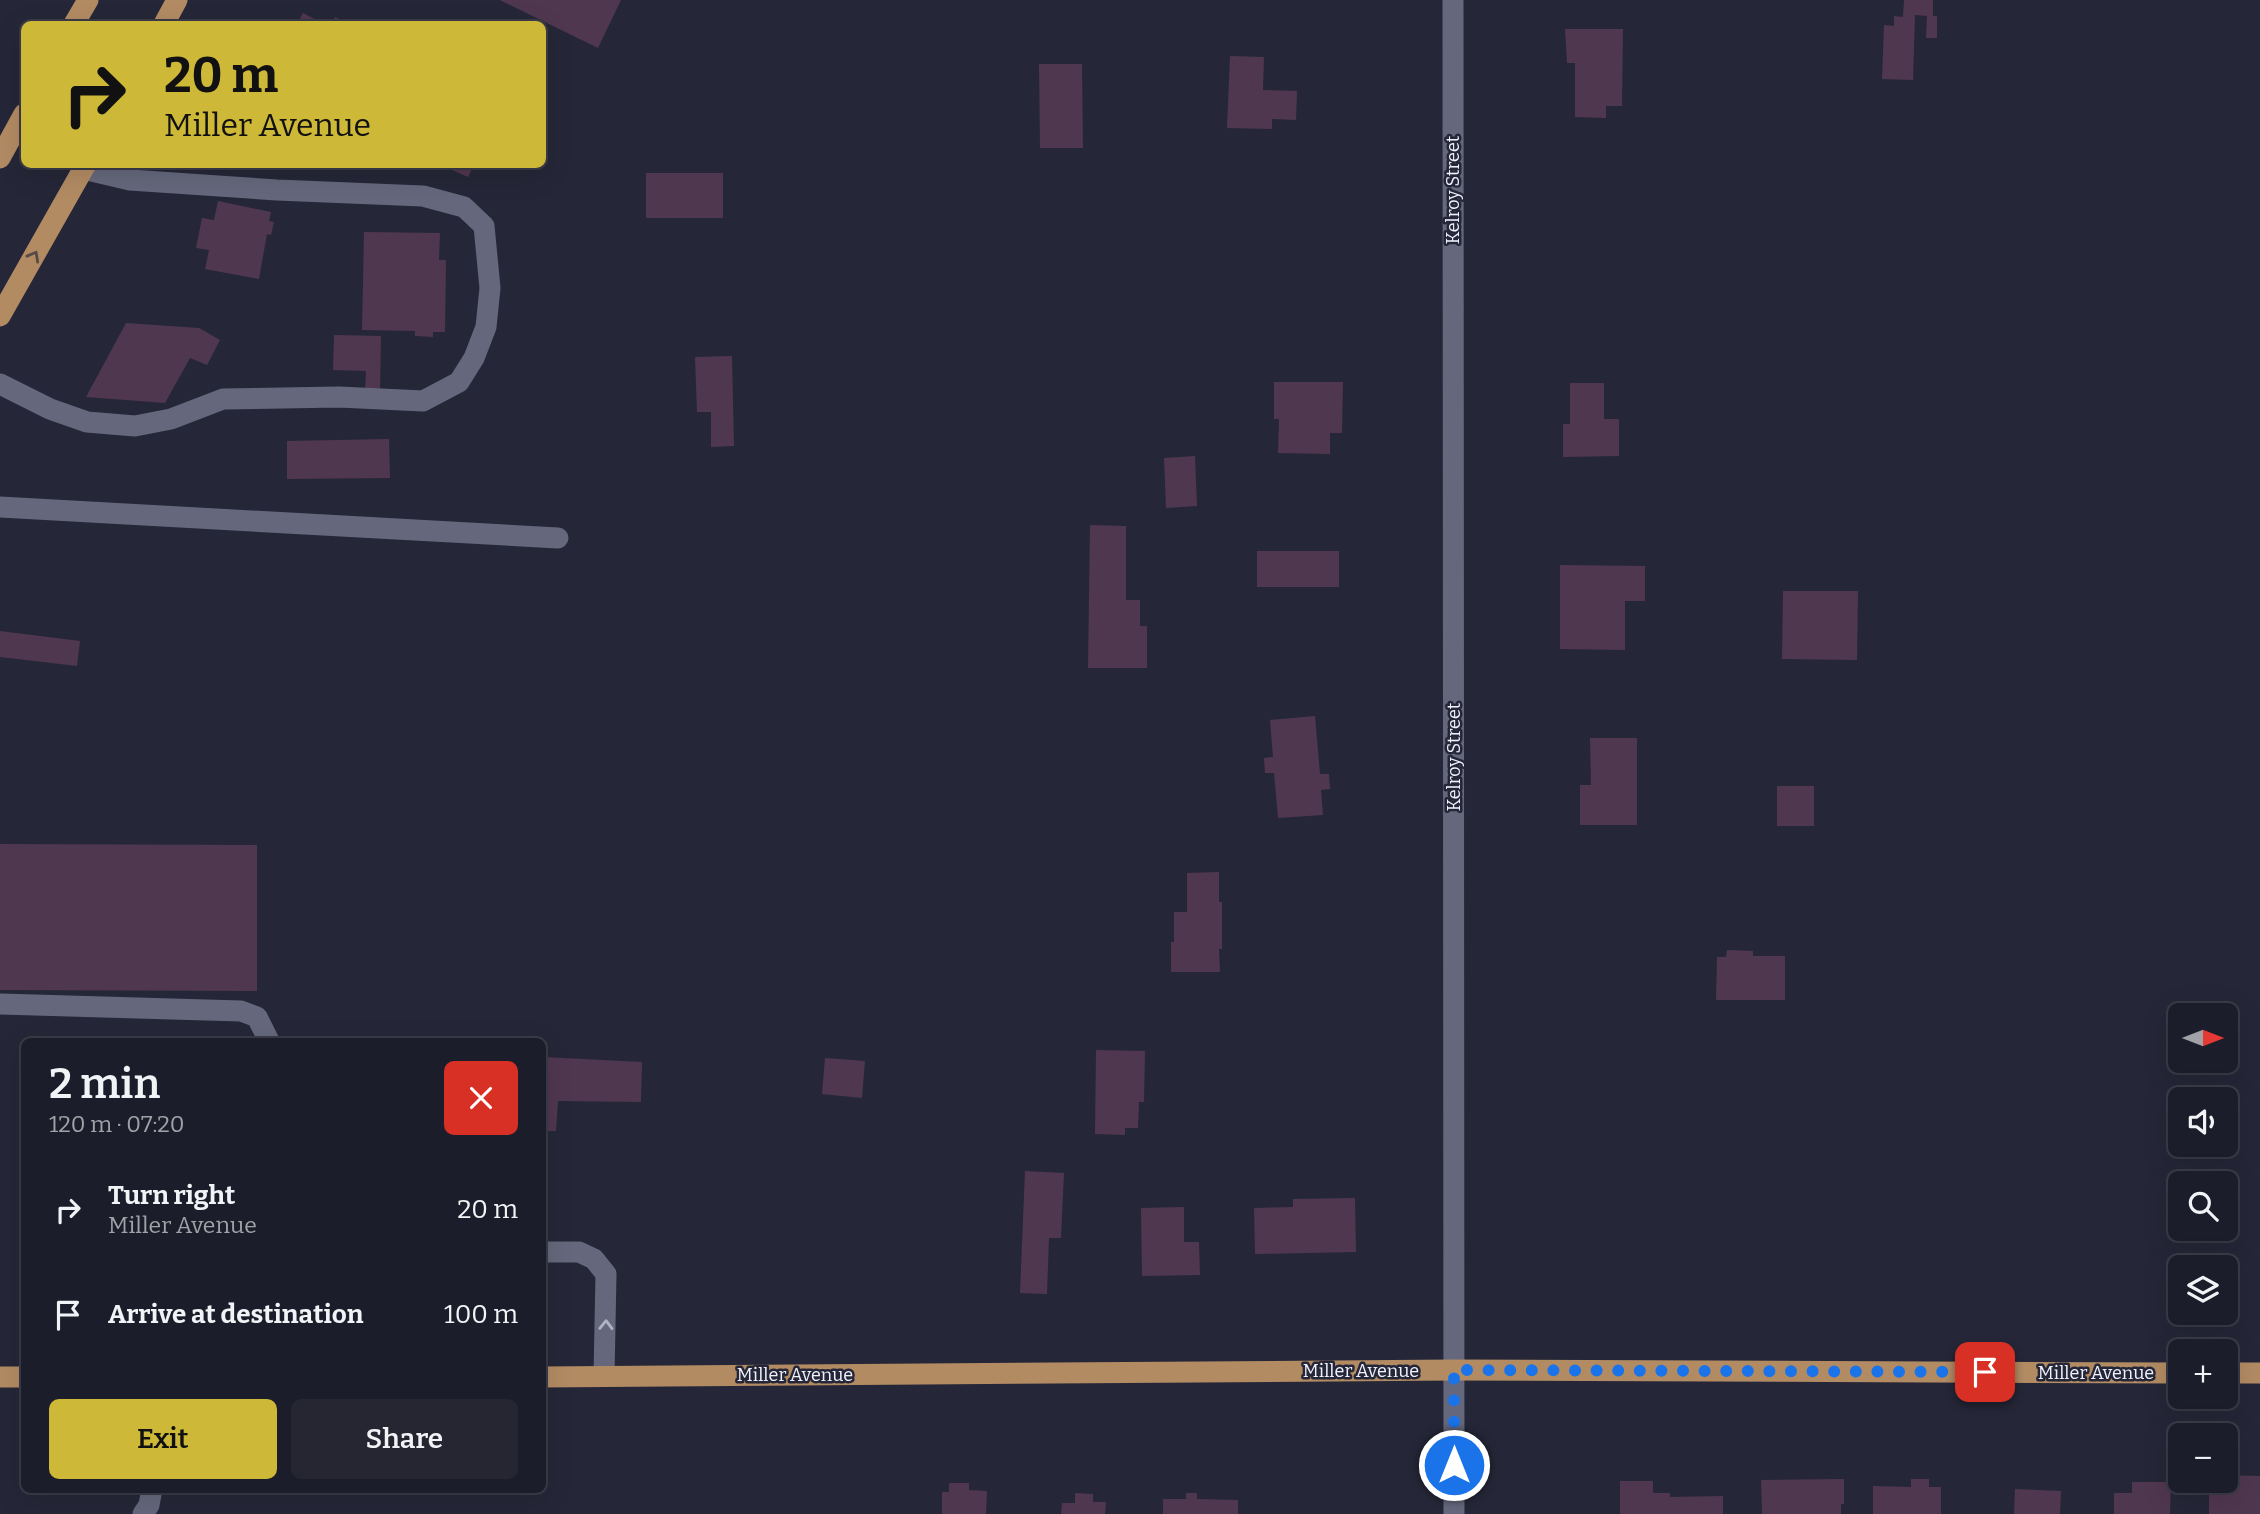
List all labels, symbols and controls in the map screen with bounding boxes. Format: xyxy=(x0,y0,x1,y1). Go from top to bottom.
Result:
text: 20 m xyxy=(164,46,278,105)
icon: right xyxy=(49,49,140,140)
text: Miller Avenue xyxy=(164,106,371,144)
street label: Kelroy Street xyxy=(1442,135,1464,244)
one-way arrow xyxy=(26,251,39,264)
street label: Kelroy Street xyxy=(1443,702,1465,811)
north arrow xyxy=(2168,1003,2238,1073)
map controls xyxy=(2168,1003,2238,1493)
text: 2 min xyxy=(49,1059,160,1109)
button: close xyxy=(444,1061,518,1135)
button: sound xyxy=(2168,1087,2238,1157)
text: 120 m · 07:20 xyxy=(49,1110,185,1138)
button: search xyxy=(2168,1171,2238,1241)
text: Turn right xyxy=(108,1180,235,1211)
icon: right xyxy=(49,1191,87,1229)
text: 20 m xyxy=(457,1194,518,1225)
text: Miller Avenue xyxy=(108,1211,257,1239)
button: layers xyxy=(2168,1255,2238,1325)
icon: arrive xyxy=(49,1296,87,1334)
text: Arrive at destination xyxy=(108,1299,363,1330)
text: 100 m xyxy=(444,1299,518,1330)
one-way arrow xyxy=(598,1319,614,1330)
button: + xyxy=(2168,1339,2238,1409)
pin xyxy=(1955,1342,2015,1402)
icon: arrive xyxy=(1966,1353,2004,1391)
street label: Miller Avenue xyxy=(1303,1360,1419,1382)
street label: Miller Avenue xyxy=(2038,1362,2154,1384)
street label: Miller Avenue xyxy=(737,1364,853,1386)
button: Exit xyxy=(49,1399,277,1479)
button: Share xyxy=(291,1399,518,1479)
button: − xyxy=(2168,1423,2238,1493)
position arrow xyxy=(1417,1428,1491,1502)

